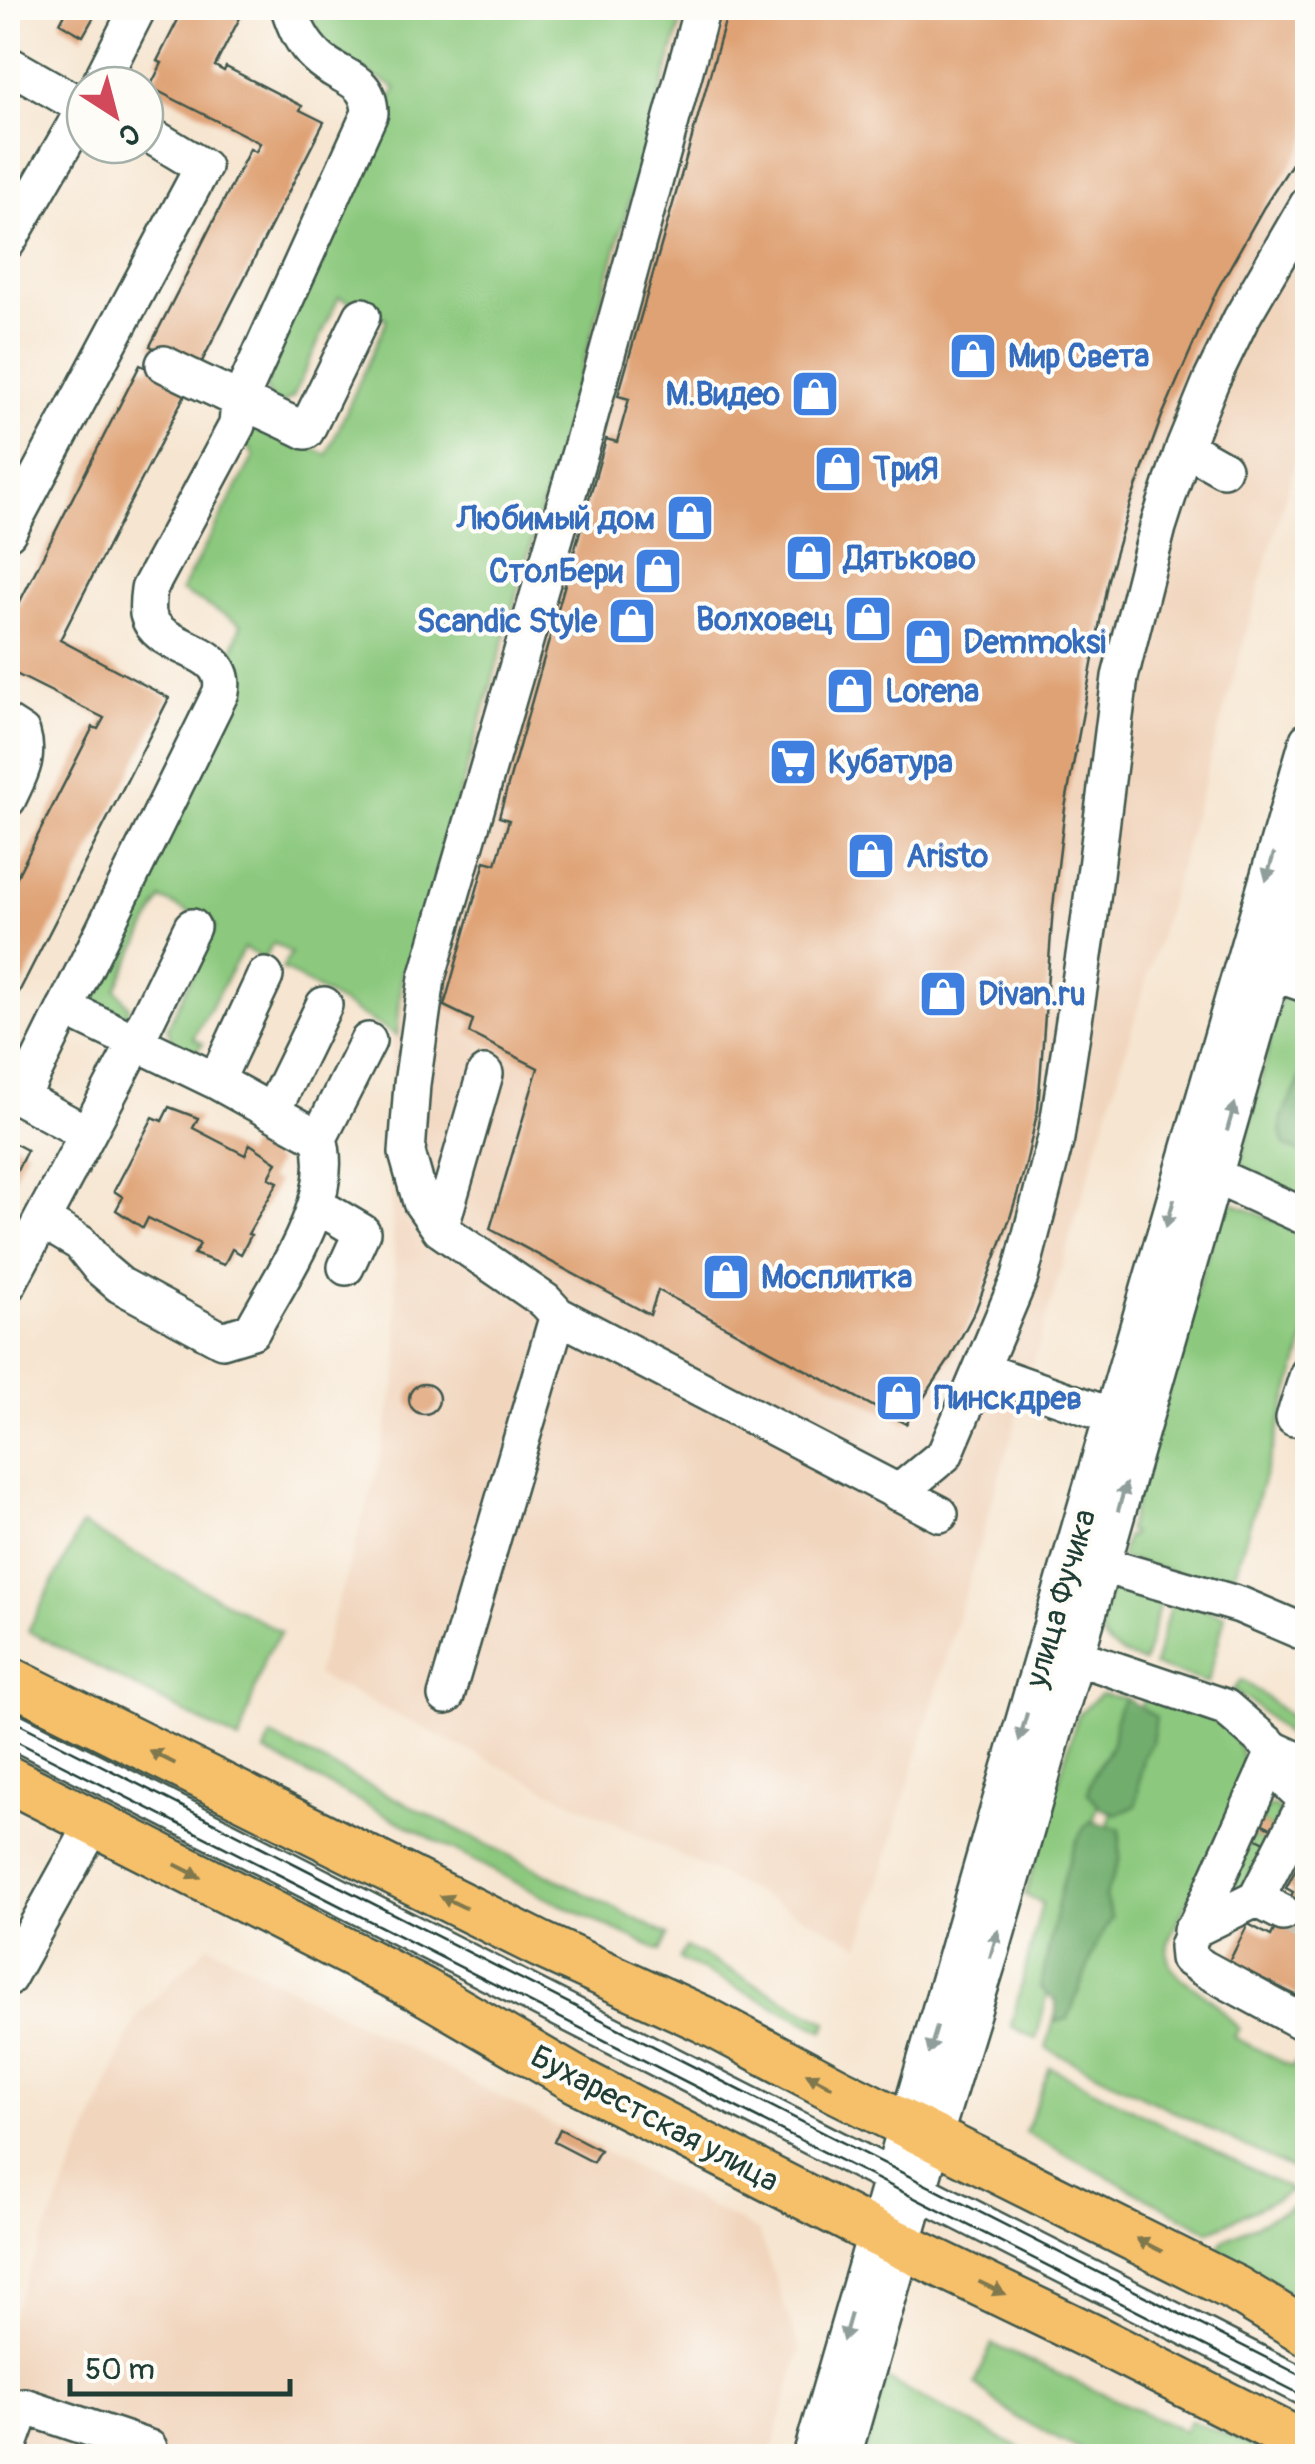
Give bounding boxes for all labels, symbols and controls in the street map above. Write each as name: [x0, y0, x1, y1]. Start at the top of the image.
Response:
north arrow: [65, 65, 165, 165]
text: С: [112, 115, 146, 153]
shop icon: Мир Света: [947, 330, 999, 382]
place label: Мир Света: [1008, 337, 1150, 377]
shop icon: М.Видео: [789, 368, 841, 420]
place label: М.Видео: [665, 375, 780, 415]
shop icon: ТриЯ: [812, 443, 864, 495]
place label: ТриЯ: [872, 450, 939, 490]
shop icon: Любимый дом: [664, 492, 716, 544]
place label: Любимый дом: [456, 499, 655, 539]
shop icon: Дятьково: [783, 532, 835, 584]
place label: Дятьково: [842, 539, 976, 579]
shop icon: СтолБери: [632, 545, 684, 597]
place label: СтолБери: [489, 552, 624, 592]
shop icon: Волховец: [842, 593, 894, 645]
shop icon: Scandic Style: [606, 595, 658, 647]
place label: Волховец: [696, 600, 833, 640]
place label: Scandic Style: [417, 602, 598, 642]
shop icon: Demmoksi: [902, 616, 954, 668]
place label: Demmoksi: [963, 623, 1106, 663]
shop icon: Lorena: [824, 665, 876, 717]
place label: Lorena: [885, 672, 979, 712]
supermarket icon: Кубатура: [767, 736, 819, 788]
place label: Кубатура: [828, 743, 953, 783]
shop icon: Aristo: [845, 830, 897, 882]
place label: Aristo: [906, 837, 988, 877]
one-way arrow: [1262, 853, 1277, 883]
shop icon: Divan.ru: [917, 968, 969, 1020]
place label: Divan.ru: [978, 975, 1086, 1015]
one-way arrow: [1224, 1101, 1240, 1132]
one-way arrow: [1162, 1198, 1177, 1229]
shop icon: Мосплитка: [700, 1251, 752, 1303]
place label: Мосплитка: [761, 1258, 912, 1298]
shop icon: Пинскдрев: [873, 1372, 925, 1424]
place label: Пинскдрев: [934, 1379, 1082, 1419]
one-way arrow: [1115, 1481, 1130, 1512]
street label: улица Фучика: [1016, 1505, 1105, 1693]
one-way arrow: [1015, 1713, 1030, 1743]
one-way arrow: [148, 1749, 177, 1766]
one-way arrow: [174, 1862, 203, 1879]
one-way arrow: [439, 1894, 468, 1911]
one-way arrow: [987, 1928, 1002, 1959]
one-way arrow: [925, 2025, 940, 2055]
street label: Бухарестская улица: [523, 2037, 786, 2201]
one-way arrow: [805, 2072, 834, 2089]
one-way arrow: [1134, 2237, 1163, 2254]
one-way arrow: [977, 2279, 1006, 2296]
one-way arrow: [839, 2312, 855, 2343]
scale bar: [70, 2334, 290, 2396]
text: 50 m: [85, 2351, 155, 2388]

